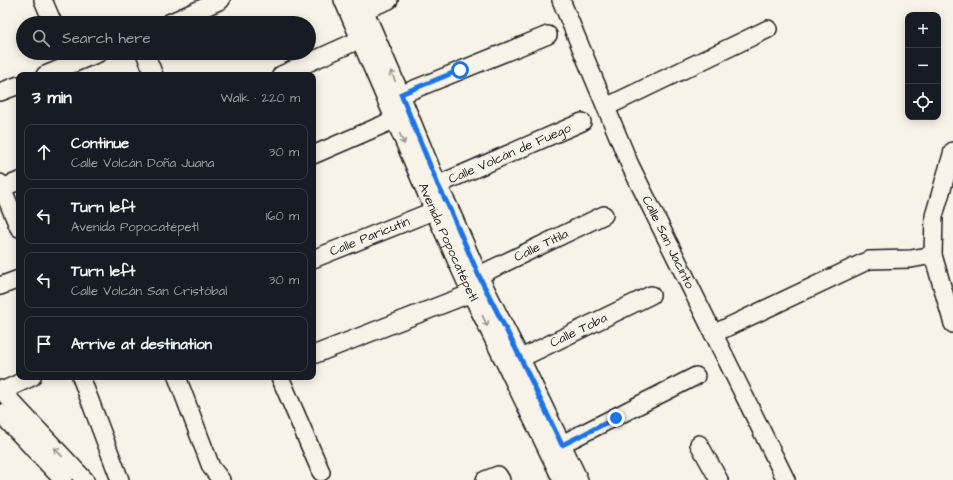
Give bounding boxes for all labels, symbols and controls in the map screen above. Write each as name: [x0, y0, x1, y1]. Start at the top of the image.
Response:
map controls: [905, 12, 941, 120]
button: +: [905, 12, 941, 48]
search box: [16, 16, 316, 60]
icon: search: [30, 27, 52, 49]
text: Search here: [62, 28, 151, 49]
button: −: [905, 48, 941, 84]
route start: [451, 61, 469, 79]
one-way arrow: [389, 71, 397, 83]
button: locate: [905, 84, 941, 120]
text: 3 min: [32, 86, 72, 110]
text: Walk · 220 m: [220, 89, 300, 107]
street label: Calle Volcán de Fuego: [446, 119, 574, 188]
text: Continue: [71, 133, 129, 154]
one-way arrow: [399, 133, 407, 145]
icon: ahead: [33, 141, 55, 163]
text: 30 m: [269, 143, 299, 161]
text: Calle Volcán Doña Juana: [71, 154, 214, 172]
street label: Avenida Popocatépetl: [414, 180, 483, 304]
street label: Calle San Jacinto: [638, 193, 699, 292]
text: Turn left: [71, 197, 135, 218]
icon: left: [33, 205, 55, 227]
text: 160 m: [266, 207, 299, 225]
street label: Calle Paricutín: [327, 212, 413, 260]
text: Avenida Popocatépetl: [71, 218, 199, 236]
street label: Calle Titila: [511, 224, 572, 266]
text: Turn left: [71, 261, 135, 282]
icon: left: [33, 269, 55, 291]
text: 30 m: [269, 271, 299, 289]
text: Calle Volcán San Cristóbal: [71, 282, 227, 300]
street label: Calle Toba: [547, 309, 610, 352]
one-way arrow: [482, 315, 489, 327]
icon: arrive: [33, 333, 55, 355]
text: Arrive at destination: [71, 334, 212, 355]
route end: [607, 409, 625, 427]
one-way arrow: [54, 446, 63, 457]

